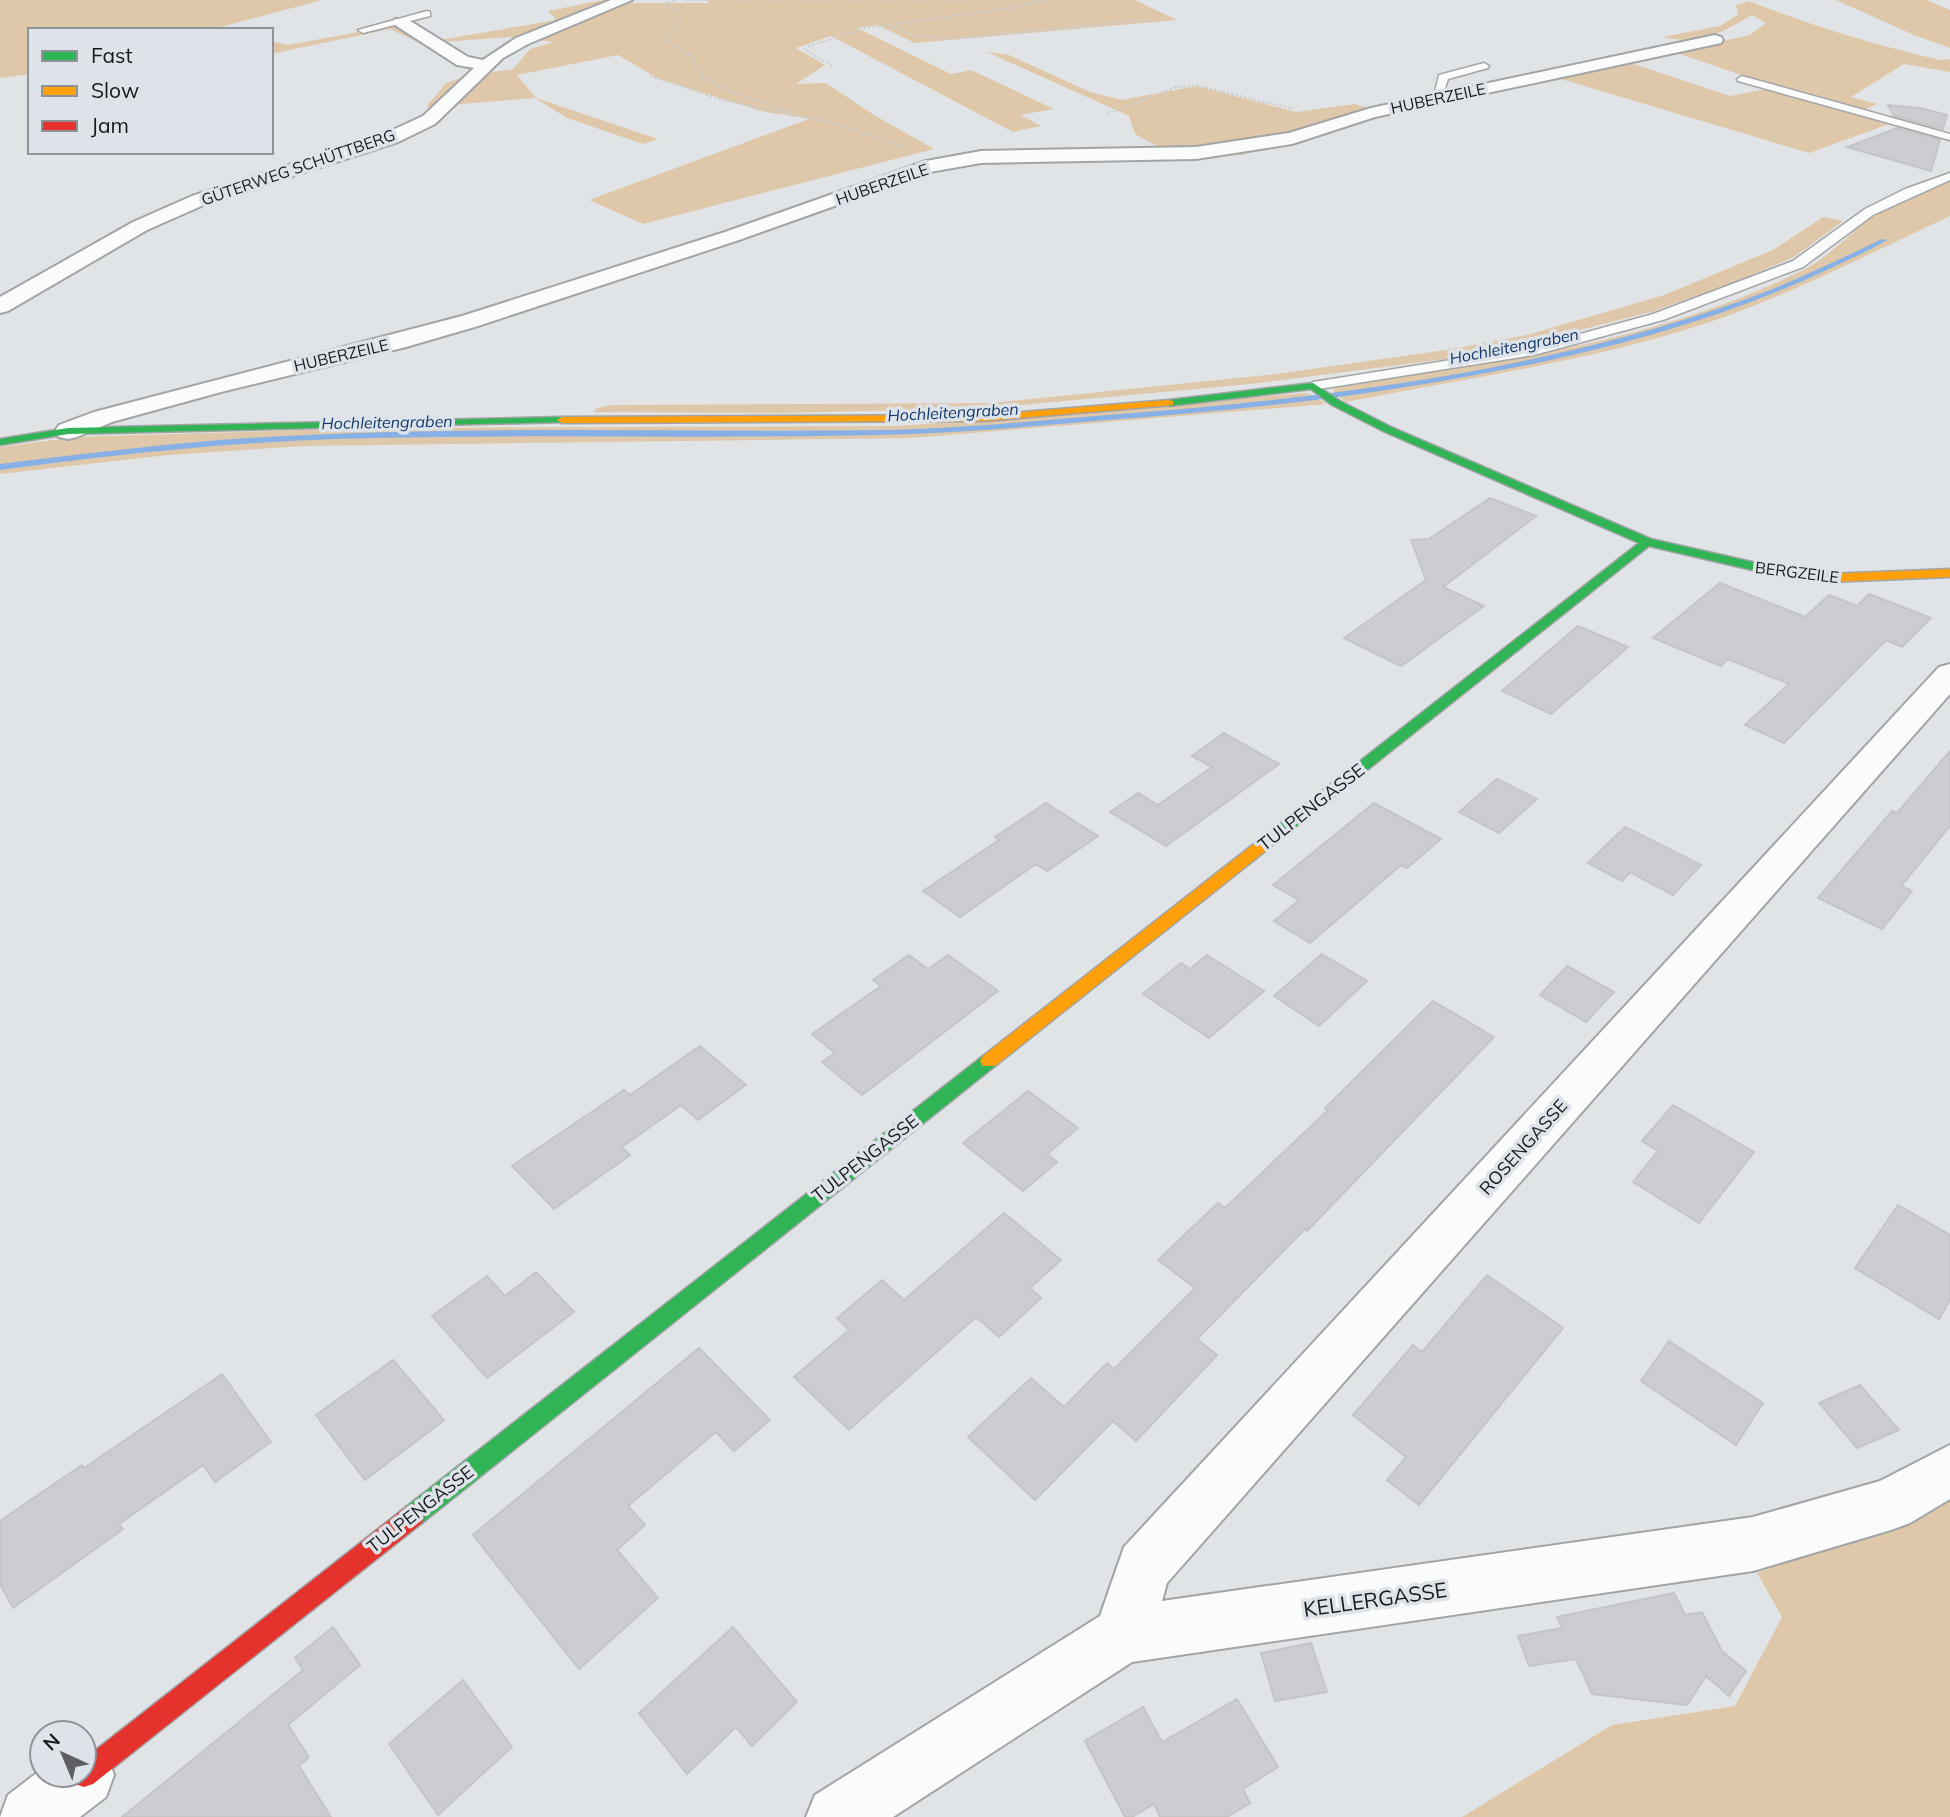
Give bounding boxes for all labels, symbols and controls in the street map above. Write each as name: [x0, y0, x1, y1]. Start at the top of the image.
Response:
legend: [28, 28, 273, 154]
text: Fast: [91, 42, 133, 68]
text: Slow: [91, 77, 139, 103]
street label: HUBERZEILE: [1389, 78, 1487, 118]
text: Jam: [91, 112, 129, 138]
street label: GÜTERWEG SCHÜTTBERG: [198, 124, 398, 210]
street label: HUBERZEILE: [833, 159, 931, 209]
water label: Hochleitengraben: [1448, 324, 1580, 368]
street label: HUBERZEILE: [292, 334, 390, 376]
water label: Hochleitengraben: [887, 399, 1019, 425]
water label: Hochleitengraben: [321, 411, 453, 433]
street label: BERGZEILE: [1754, 557, 1840, 587]
street label: TULPENGASSE: [1253, 758, 1369, 856]
street label: ROSENGASSE: [1474, 1094, 1572, 1200]
street label: TULPENGASSE: [807, 1109, 923, 1207]
street label: TULPENGASSE: [362, 1460, 478, 1558]
street label: KELLERGASSE: [1302, 1576, 1448, 1622]
north arrow: [28, 1719, 98, 1789]
text: N: [38, 1728, 65, 1755]

